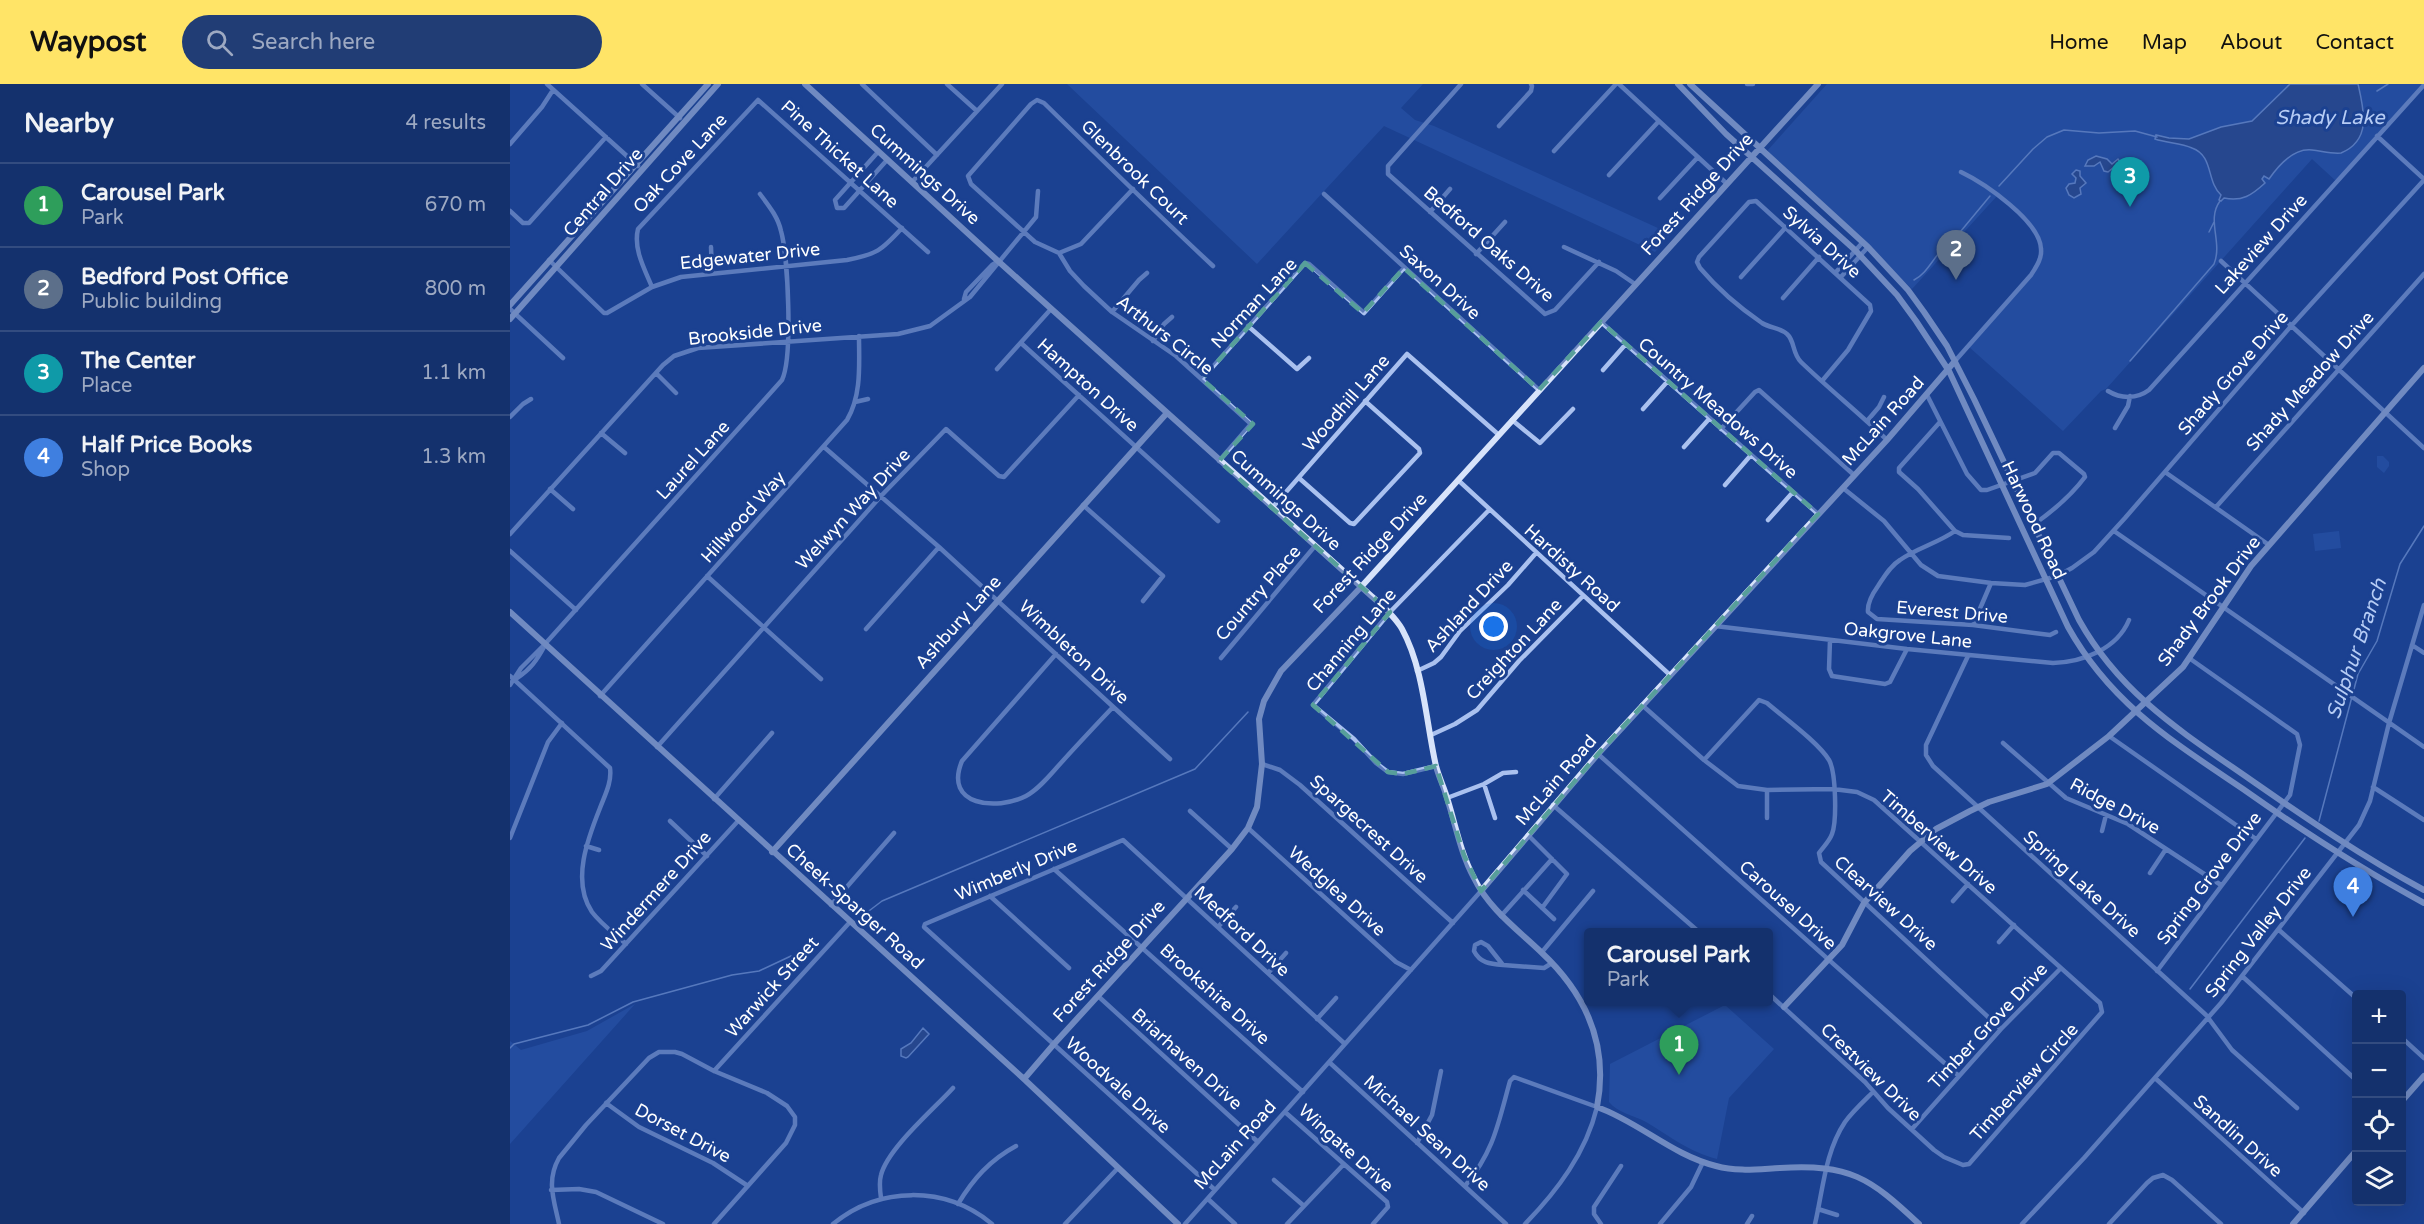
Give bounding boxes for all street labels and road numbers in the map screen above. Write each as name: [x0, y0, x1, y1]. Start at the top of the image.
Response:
street label: Pine Thicket Lane: [776, 95, 904, 213]
street label: Oak Cove Lane: [628, 109, 732, 217]
street label: Glenbrook Court: [1076, 115, 1194, 229]
street label: Cummings Drive: [865, 119, 985, 229]
street label: Forest Ridge Drive: [1636, 128, 1758, 260]
street label: Central Drive: [558, 143, 648, 241]
street label: Bedford Oaks Drive: [1419, 181, 1559, 307]
street label: Lakeview Drive: [2210, 189, 2312, 299]
street label: Sylvia Drive: [1778, 201, 1866, 283]
street label: Edgewater Drive: [679, 238, 821, 274]
street label: Saxon Drive: [1395, 240, 1485, 324]
street label: Norman Lane: [1206, 253, 1302, 353]
street label: Arthurs Circle: [1112, 290, 1218, 380]
street label: Shady Grove Drive: [2173, 306, 2293, 440]
street label: Shady Meadow Drive: [2241, 307, 2379, 455]
street label: Brookside Drive: [687, 314, 823, 350]
street label: Country Meadows Drive: [1634, 333, 1802, 483]
street label: Hampton Drive: [1033, 334, 1143, 436]
street label: Woodhill Lane: [1298, 350, 1394, 456]
street label: McLain Road: [1837, 372, 1929, 470]
street label: Laurel Lane: [652, 416, 734, 504]
street label: Welwyn Way Drive: [791, 444, 915, 574]
street label: Cummings Drive: [1226, 445, 1346, 555]
street label: Harwood Road: [1997, 457, 2071, 583]
street label: Hillwood Way: [696, 466, 790, 567]
street label: Forest Ridge Drive: [1308, 488, 1432, 618]
street label: Hardisty Road: [1520, 519, 1624, 617]
street label: Shady Brook Drive: [2153, 532, 2265, 670]
street label: Country Place: [1211, 541, 1305, 645]
street label: Ashland Drive: [1420, 555, 1518, 657]
street label: Ashbury Lane: [910, 571, 1006, 673]
street label: Channing Lane: [1301, 584, 1401, 696]
street label: Creighton Lane: [1461, 594, 1567, 704]
street label: Wimbleton Drive: [1014, 595, 1134, 709]
street label: Everest Drive: [1895, 596, 2009, 628]
street label: Oakgrove Lane: [1843, 617, 1973, 653]
street label: McLain Road: [1511, 730, 1601, 830]
street label: Spargecrest Drive: [1305, 770, 1433, 888]
street label: Ridge Drive: [2066, 773, 2164, 839]
street label: Timberview Drive: [1876, 785, 2002, 899]
street label: Spring Grove Drive: [2152, 807, 2266, 949]
street label: Windermere Drive: [596, 826, 716, 956]
street label: Spring Lake Drive: [2019, 826, 2145, 942]
street label: Wimberly Drive: [952, 834, 1080, 906]
street label: Cheek-Sparger Road: [781, 838, 929, 974]
street label: Wedglea Drive: [1284, 841, 1390, 941]
street label: Clearview Drive: [1830, 851, 1942, 955]
street label: Carousel Drive: [1735, 856, 1841, 954]
street label: Spring Valley Drive: [2200, 862, 2316, 1002]
street label: Medford Drive: [1190, 881, 1294, 981]
street label: Forest Ridge Drive: [1048, 895, 1170, 1027]
street label: Warwick Street: [721, 932, 823, 1042]
street label: Brookshire Drive: [1155, 939, 1275, 1049]
street label: Timber Grove Drive: [1924, 958, 2052, 1094]
street label: Briarhaven Drive: [1127, 1004, 1247, 1114]
street label: Crestview Drive: [1816, 1018, 1926, 1126]
street label: Timberview Circle: [1965, 1018, 2083, 1146]
street label: Woodvale Drive: [1061, 1032, 1175, 1138]
street label: Michael Sean Drive: [1359, 1070, 1495, 1196]
street label: Sandlin Drive: [2189, 1090, 2287, 1182]
street label: McLain Road: [1189, 1096, 1281, 1194]
street label: Dorset Drive: [631, 1098, 735, 1168]
street label: Wingate Drive: [1294, 1099, 1398, 1197]

